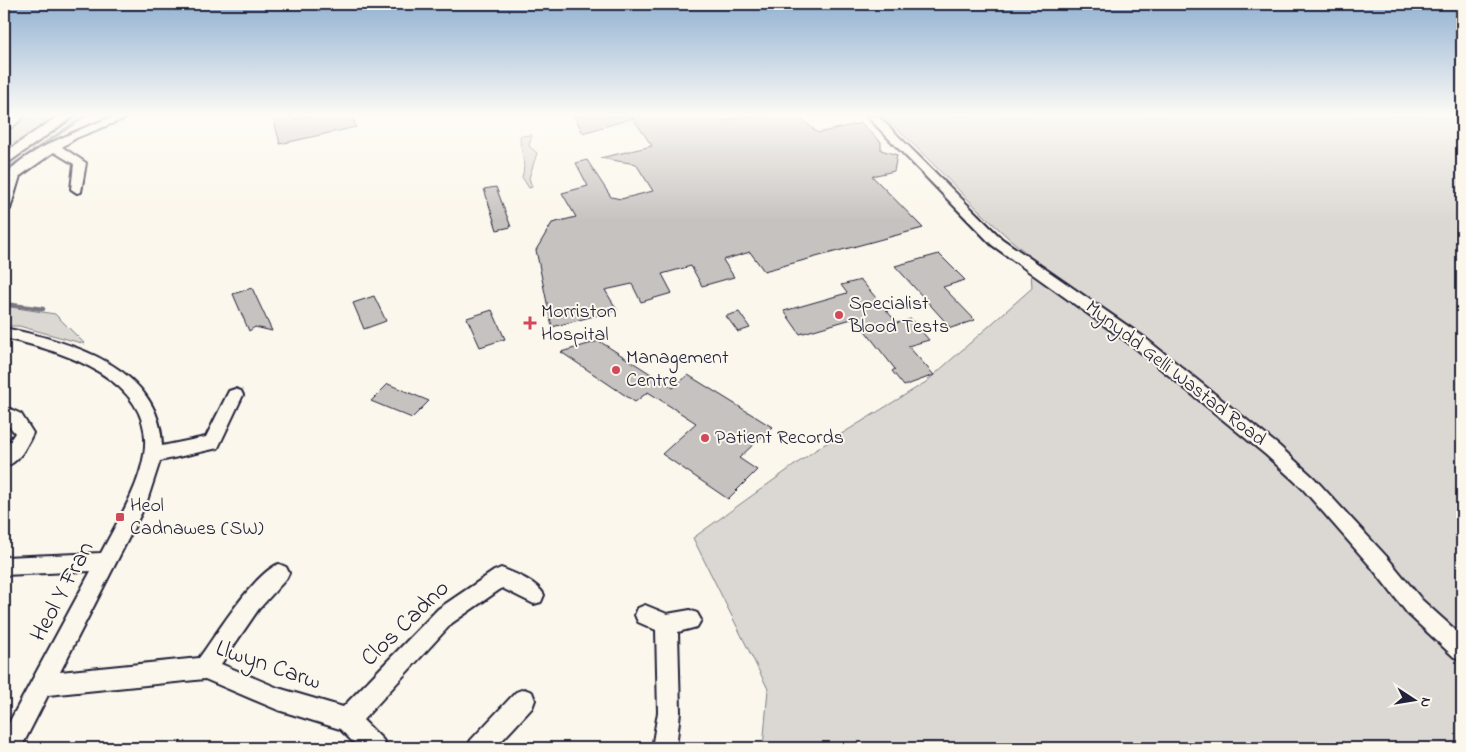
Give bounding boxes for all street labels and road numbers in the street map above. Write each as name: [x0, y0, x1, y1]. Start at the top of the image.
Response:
street label: Mynydd Gelli Wastad Road: [1078, 294, 1272, 454]
street label: Heol Y Fran: [22, 535, 104, 649]
street label: Clos Cadno: [354, 573, 458, 675]
street label: Llwyn Carw: [210, 632, 325, 701]

